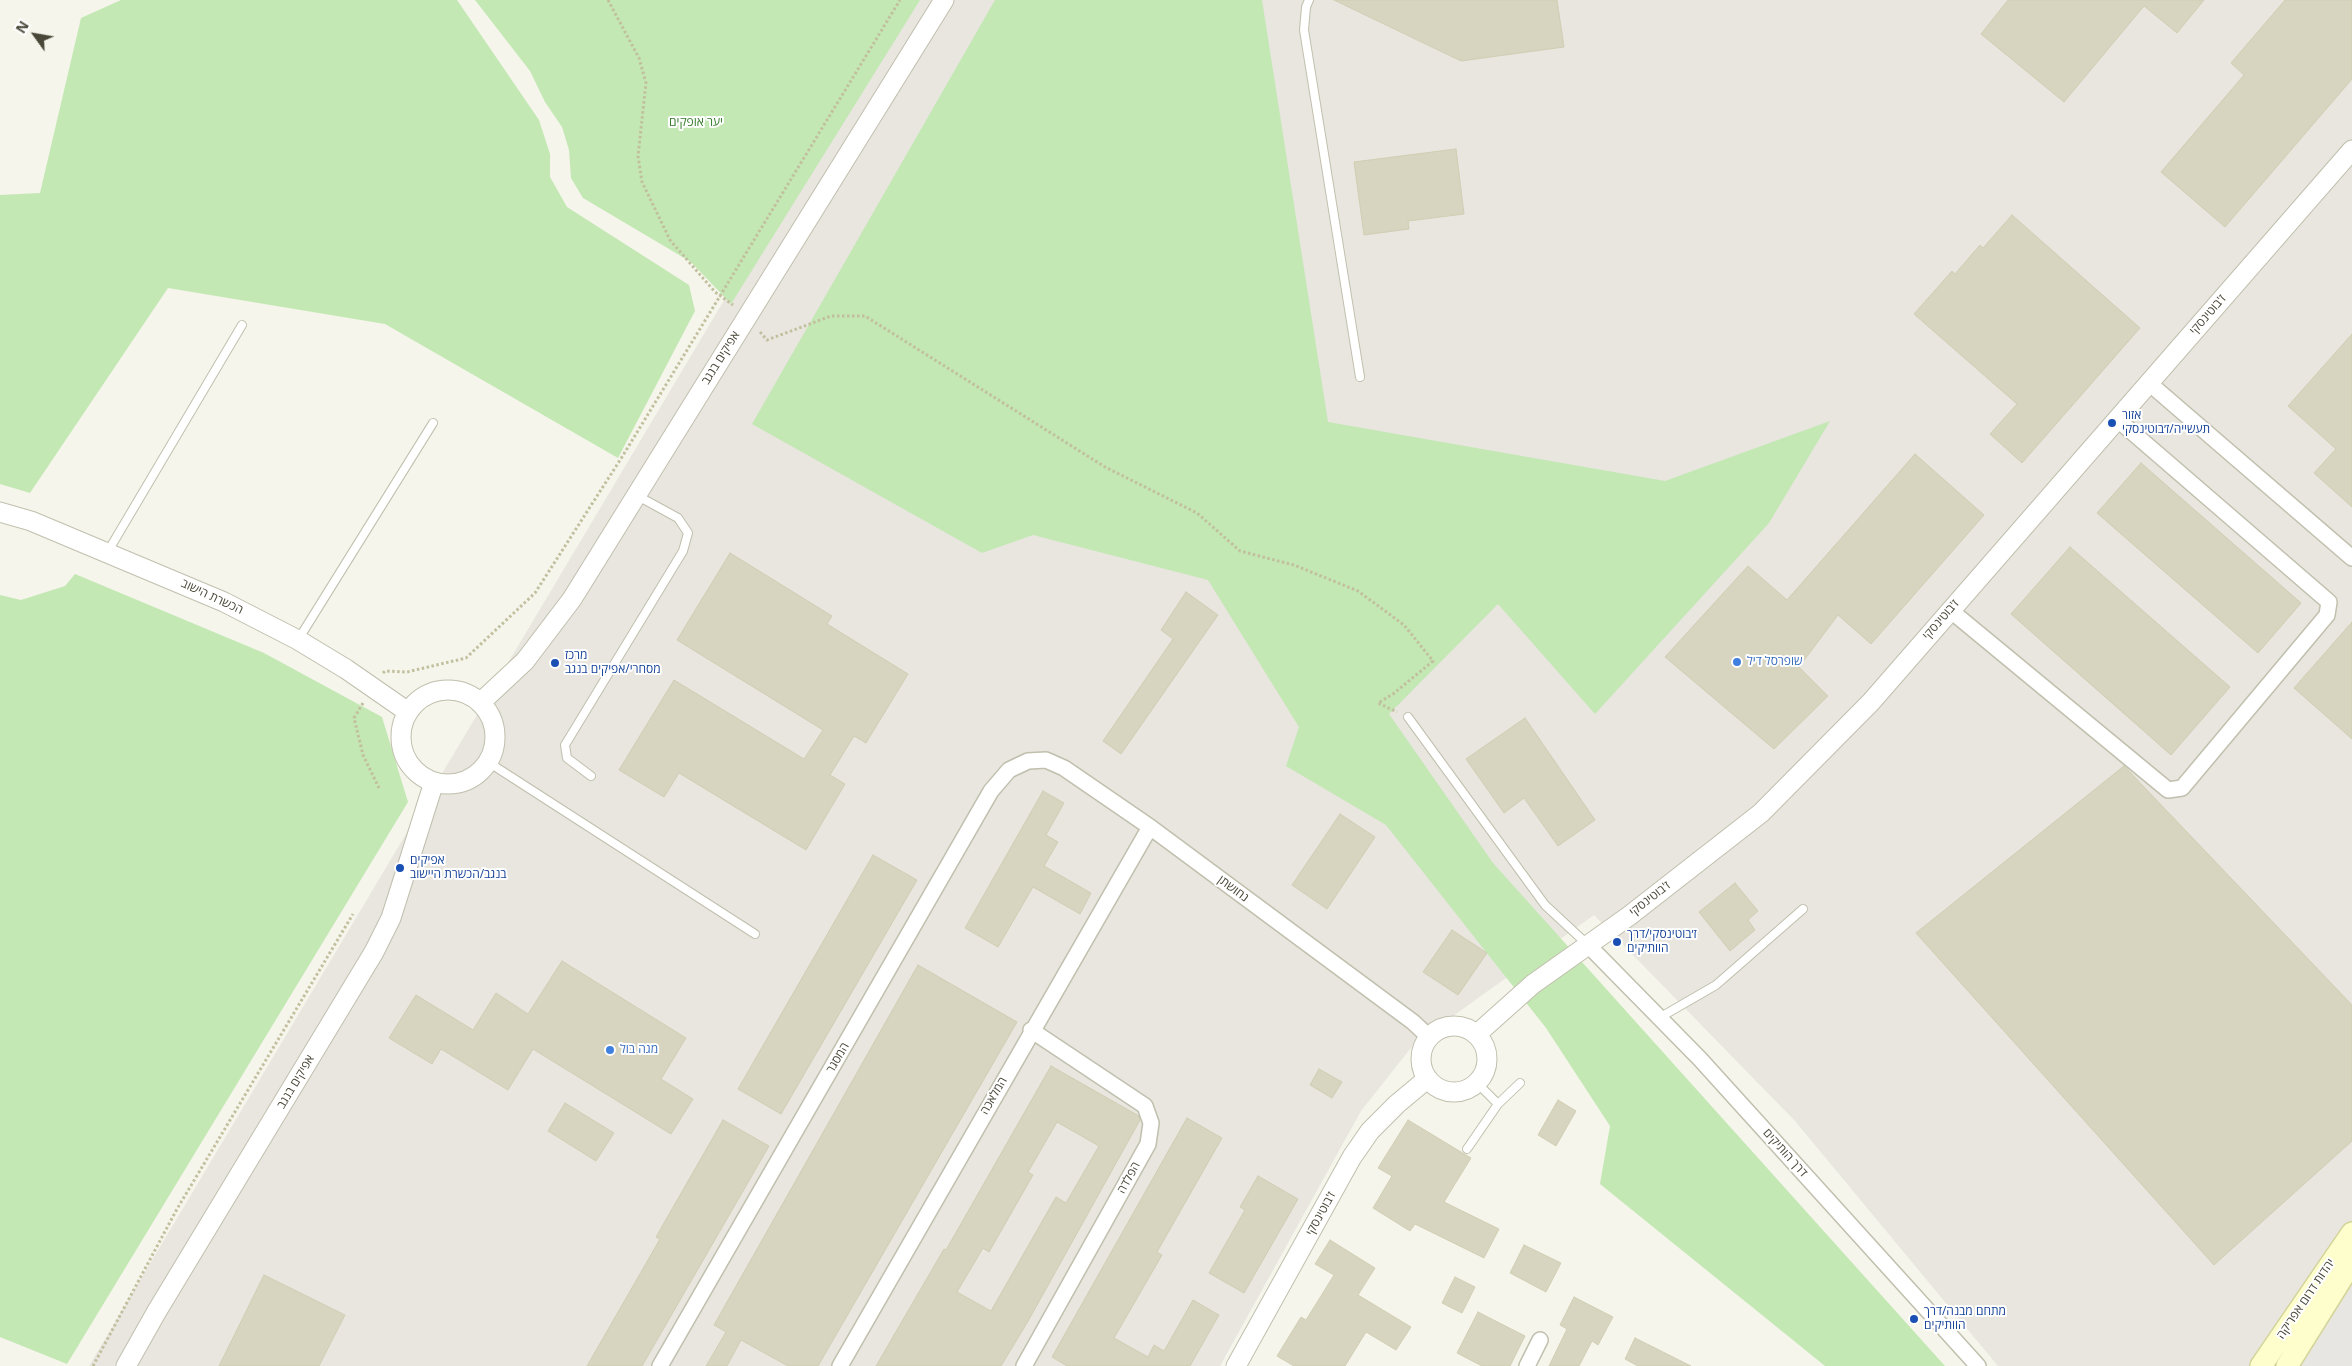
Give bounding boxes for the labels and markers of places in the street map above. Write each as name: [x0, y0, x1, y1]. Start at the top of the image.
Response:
place label: אזור תעשייה/ז׳בוטינסקי: [2122, 409, 2210, 437]
marker: אזור תעשייה/ז׳בוטינסקי: [2106, 417, 2118, 429]
place label: מרכז מסחרי/אפיקים בנגב: [565, 649, 661, 677]
place label: שופרסל דיל: [1747, 655, 1803, 669]
marker: שופרסל דיל: [1731, 656, 1743, 668]
marker: מרכז מסחרי/אפיקים בנגב: [549, 657, 561, 669]
place label: אפיקים בנגב/הכשרת היישוב: [410, 854, 507, 882]
marker: אפיקים בנגב/הכשרת היישוב: [394, 862, 406, 874]
place label: ז׳בוטינסקי/דרך הוותיקים: [1627, 928, 1697, 956]
marker: ז׳בוטינסקי/דרך הוותיקים: [1611, 936, 1623, 948]
place label: מגה בול: [620, 1043, 658, 1057]
marker: מגה בול: [604, 1044, 616, 1056]
place label: מתחם מבנה/דרך הוותיקים: [1924, 1305, 2006, 1333]
marker: מתחם מבנה/דרך הוותיקים: [1908, 1313, 1920, 1325]

